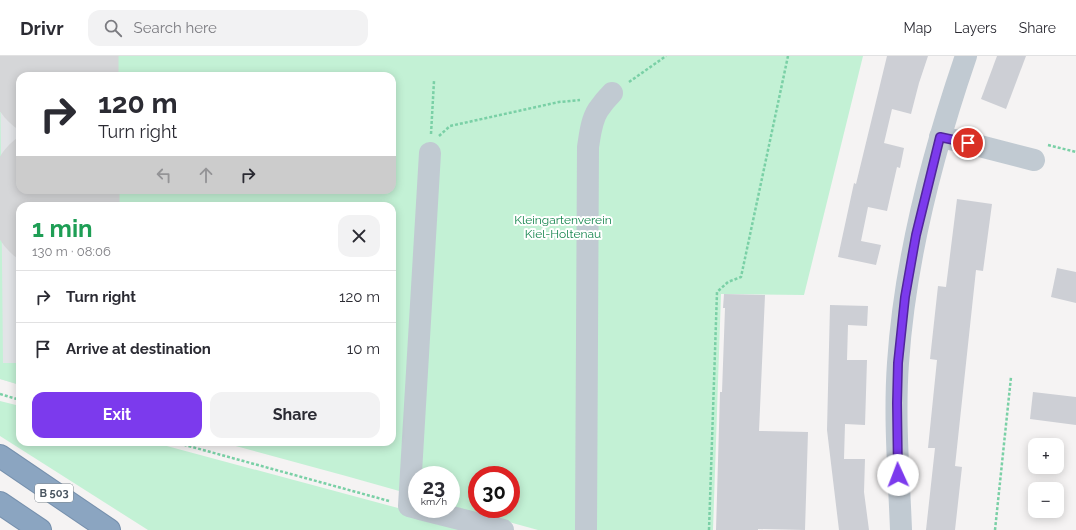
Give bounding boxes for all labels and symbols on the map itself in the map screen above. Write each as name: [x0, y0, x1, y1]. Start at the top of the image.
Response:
pin: [951, 126, 985, 160]
park label: Kleingartenverein Kiel-Holtenau: [514, 213, 612, 241]
position arrow: [877, 454, 919, 496]
speed limit sign: 30: [468, 466, 520, 518]
road number: B 503: [35, 484, 73, 502]

